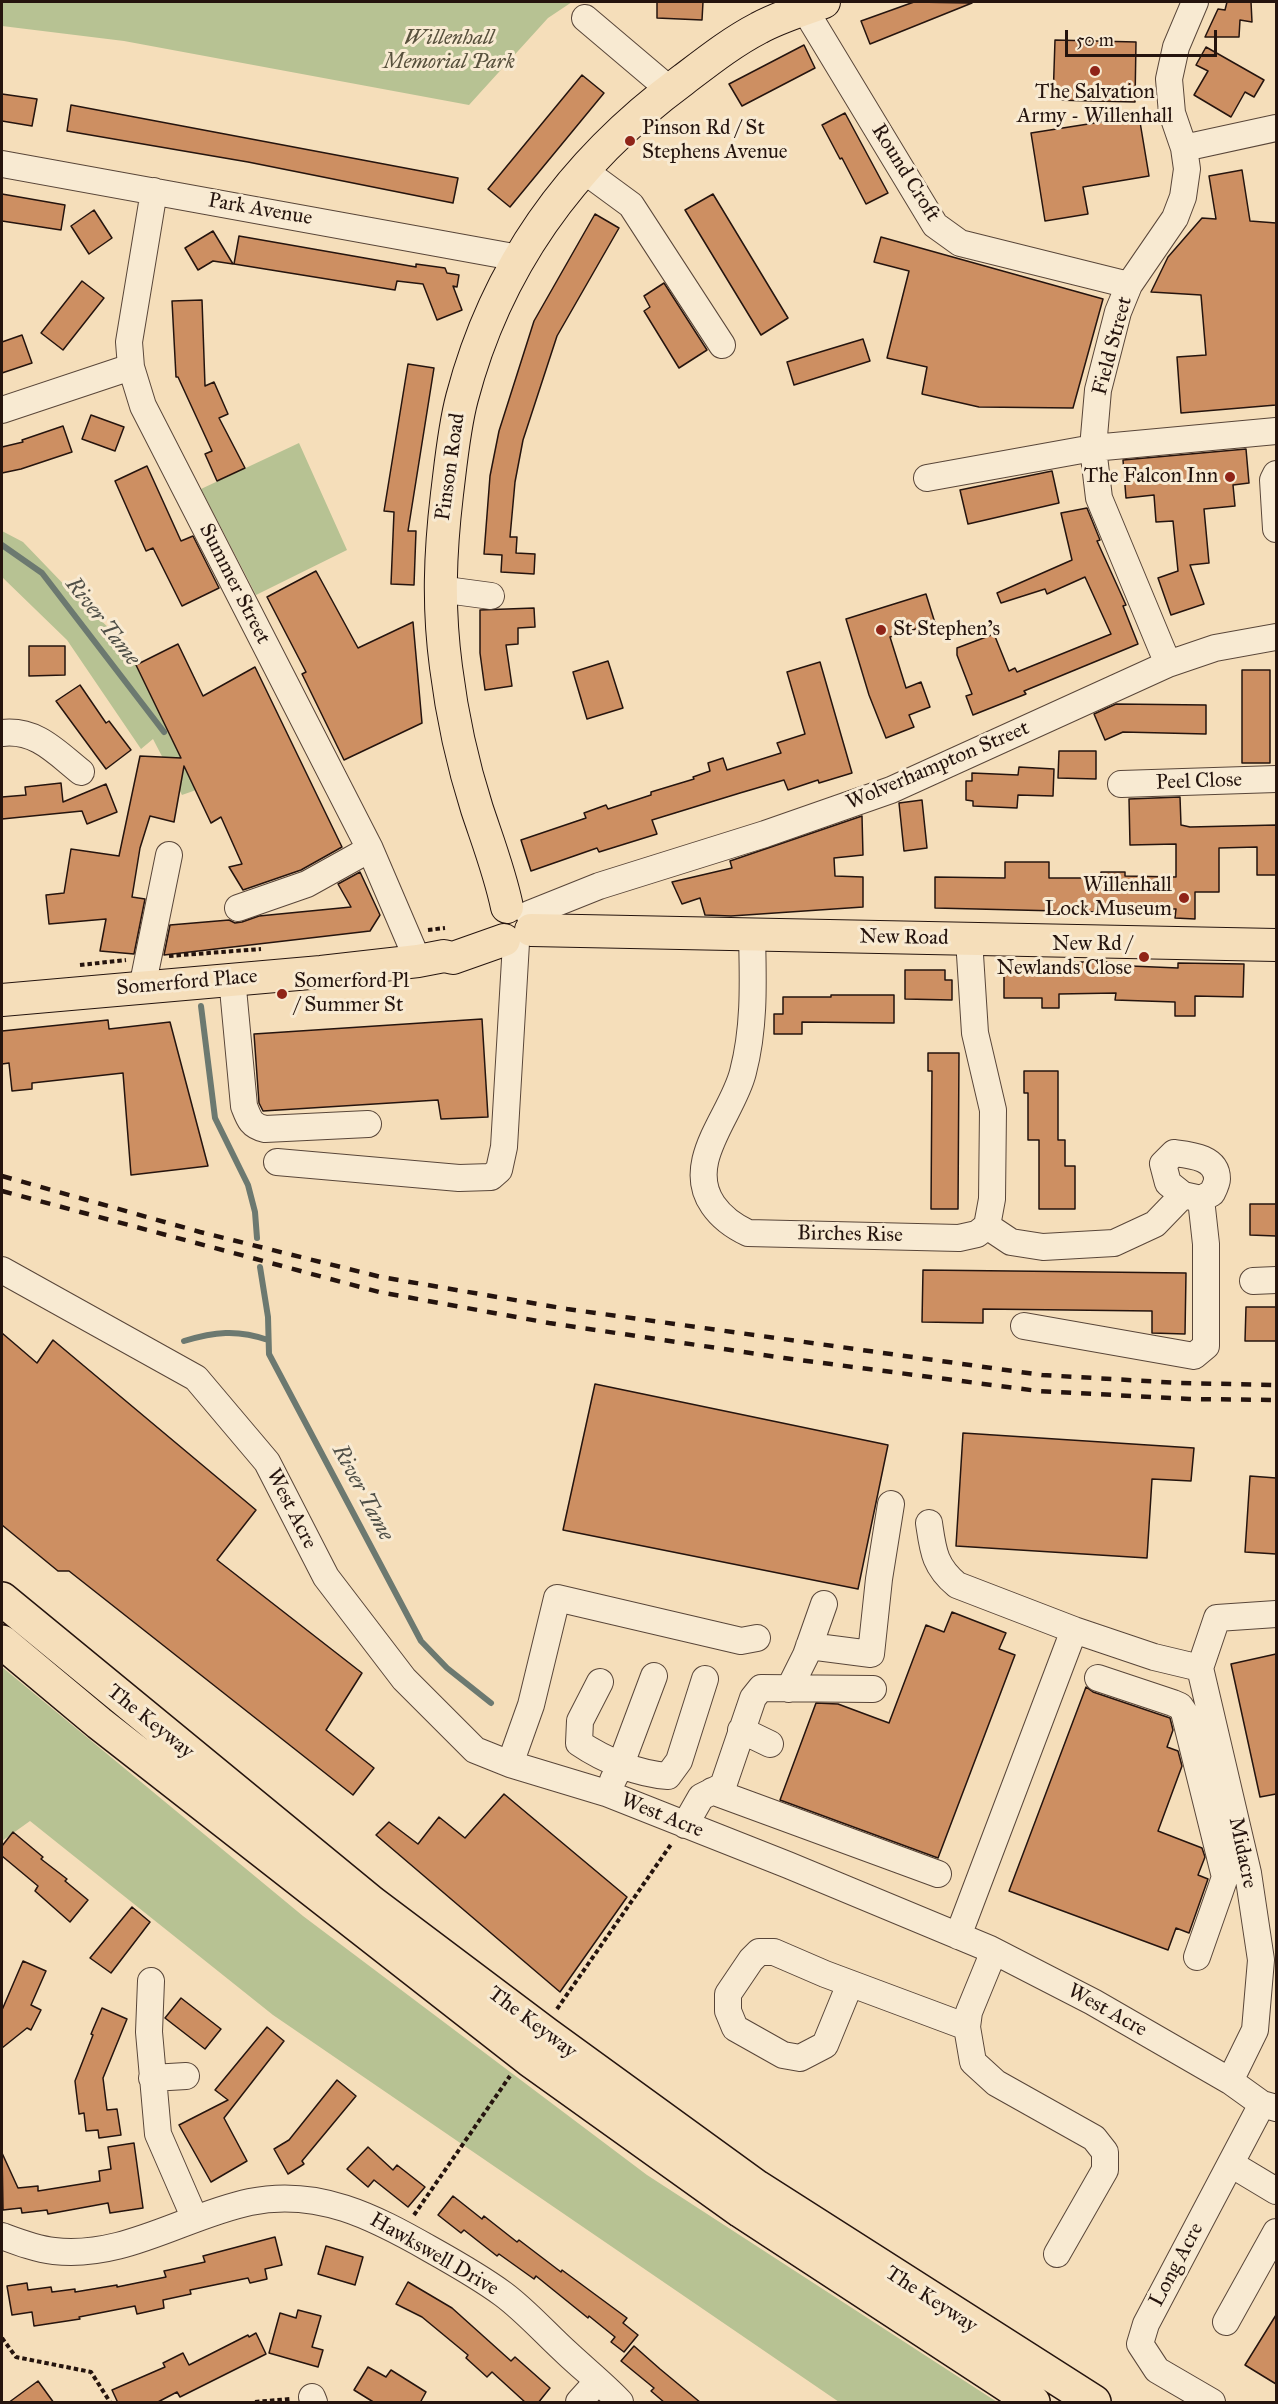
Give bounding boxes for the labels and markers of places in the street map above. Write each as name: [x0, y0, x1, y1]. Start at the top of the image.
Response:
marker: The Salvation Army - Willenhall: [1088, 64, 1102, 78]
place label: The Salvation Army - Willenhall: [1017, 80, 1173, 130]
place label: Pinson Rd / St Stephens Avenue: [642, 116, 788, 166]
marker: Pinson Rd / St Stephens Avenue: [623, 134, 637, 148]
place label: The Falcon Inn: [1084, 464, 1218, 490]
marker: The Falcon Inn: [1223, 470, 1237, 484]
place label: St Stephen's: [893, 617, 1000, 643]
marker: St Stephen's: [874, 623, 888, 637]
place label: Willenhall Lock Museum: [1045, 873, 1172, 923]
marker: Willenhall Lock Museum: [1177, 891, 1191, 905]
place label: New Rd / Newlands Close: [996, 932, 1132, 982]
marker: New Rd / Newlands Close: [1137, 950, 1151, 964]
place label: Somerford Pl / Summer St: [294, 969, 409, 1019]
marker: Somerford Pl / Summer St: [275, 987, 289, 1001]

